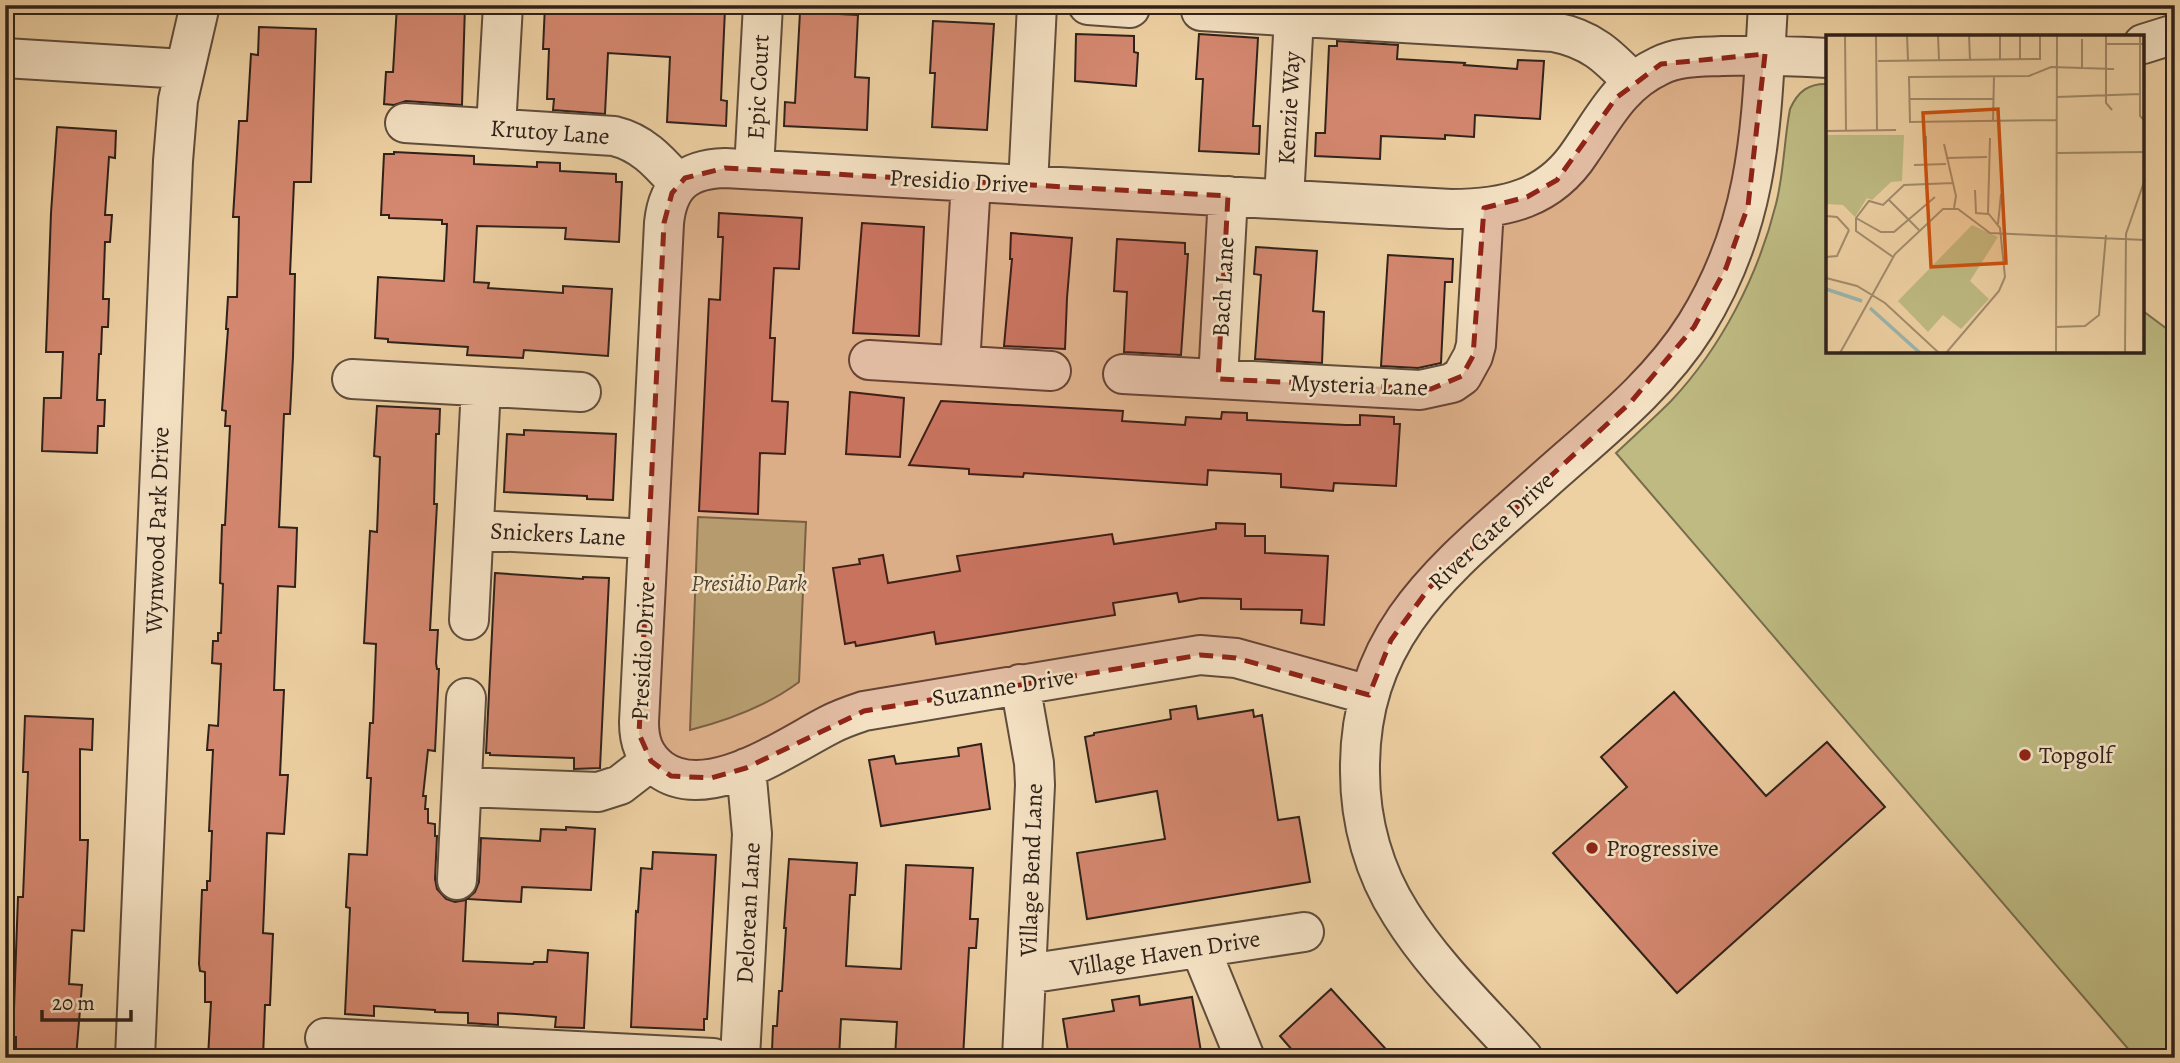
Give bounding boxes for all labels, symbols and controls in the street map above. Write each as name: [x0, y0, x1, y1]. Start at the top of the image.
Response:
street label: Epic Court: [739, 34, 777, 140]
inset map: [1826, 35, 2145, 354]
street label: Kenzie Way: [1270, 50, 1308, 165]
street label: Krutoy Lane: [489, 112, 611, 152]
street label: Presidio Drive: [889, 161, 1029, 201]
street label: Bach Lane: [1204, 236, 1242, 338]
street label: Mysteria Lane: [1289, 367, 1429, 403]
street label: Wynwood Park Drive: [137, 426, 177, 635]
street label: River Gate Drive: [1421, 465, 1561, 597]
street label: Snickers Lane: [489, 514, 627, 554]
park label: Presidio Park: [691, 567, 808, 599]
street label: Presidio Drive: [623, 581, 663, 721]
street label: Suzanne Drive: [930, 660, 1076, 714]
place label: Topgolf: [2039, 739, 2116, 771]
marker: Topgolf: [2017, 747, 2033, 763]
street label: Village Bend Lane: [1012, 783, 1050, 958]
place label: Progressive: [1606, 832, 1719, 864]
marker: Progressive: [1584, 840, 1600, 856]
street label: Delorean Lane: [728, 842, 768, 984]
street label: Village Haven Drive: [1067, 922, 1262, 984]
scale bar: [42, 979, 131, 1023]
text: 20 m: [52, 989, 95, 1017]

